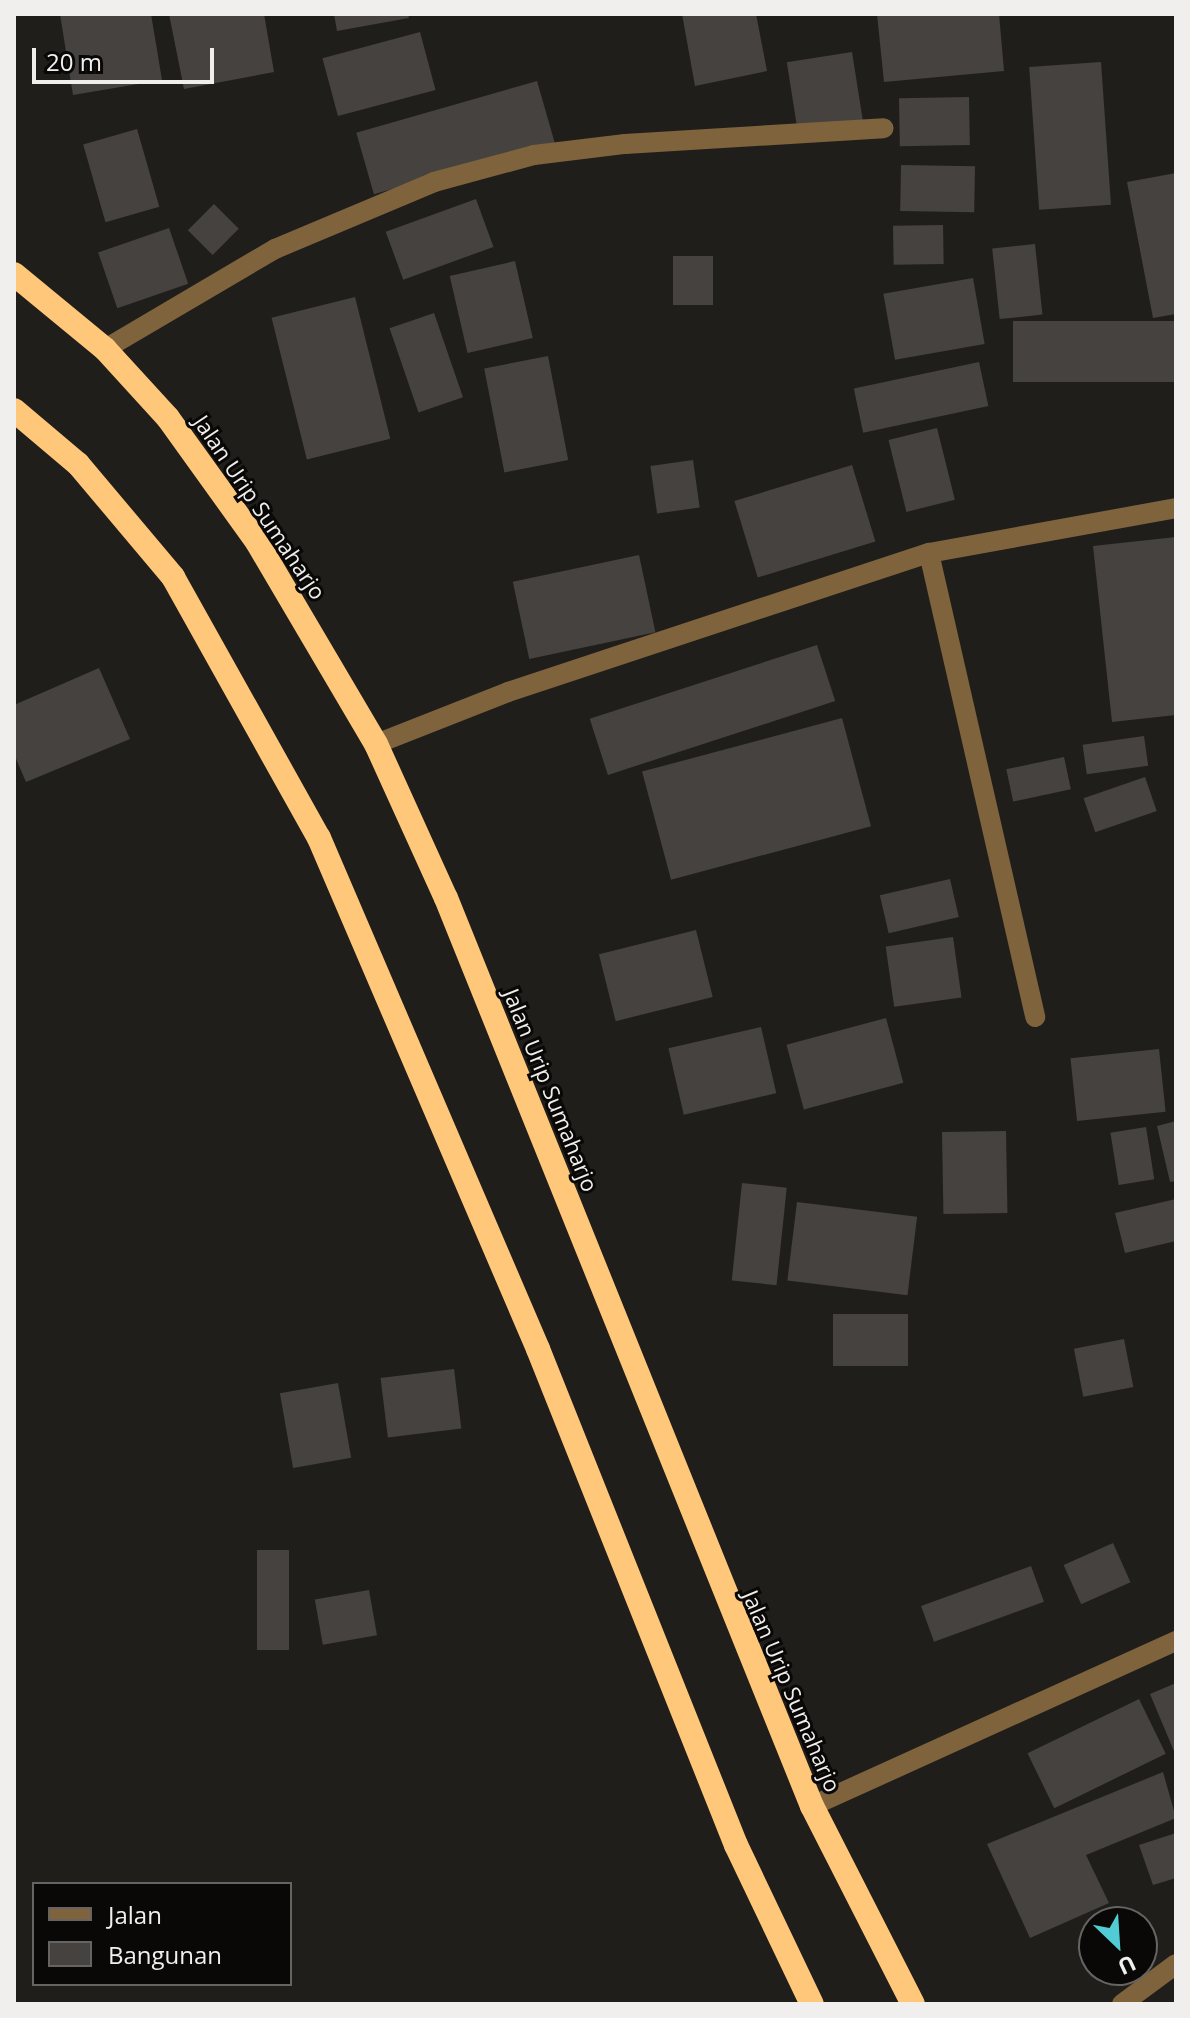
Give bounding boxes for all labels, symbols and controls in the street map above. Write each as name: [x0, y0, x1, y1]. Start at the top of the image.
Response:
scale bar: [36, 32, 218, 82]
text: 20 m: [46, 45, 102, 78]
street label: Jalan Urip Sumaharjo: [189, 410, 331, 604]
street label: Jalan Urip Sumaharjo: [498, 985, 604, 1195]
street label: Jalan Urip Sumaharjo: [738, 1586, 846, 1796]
legend: [32, 1882, 292, 1986]
text: Jalan: [108, 1898, 162, 1931]
north arrow: [1078, 1906, 1158, 1986]
text: Bangunan: [108, 1938, 222, 1971]
text: U: [1113, 1949, 1141, 1983]

